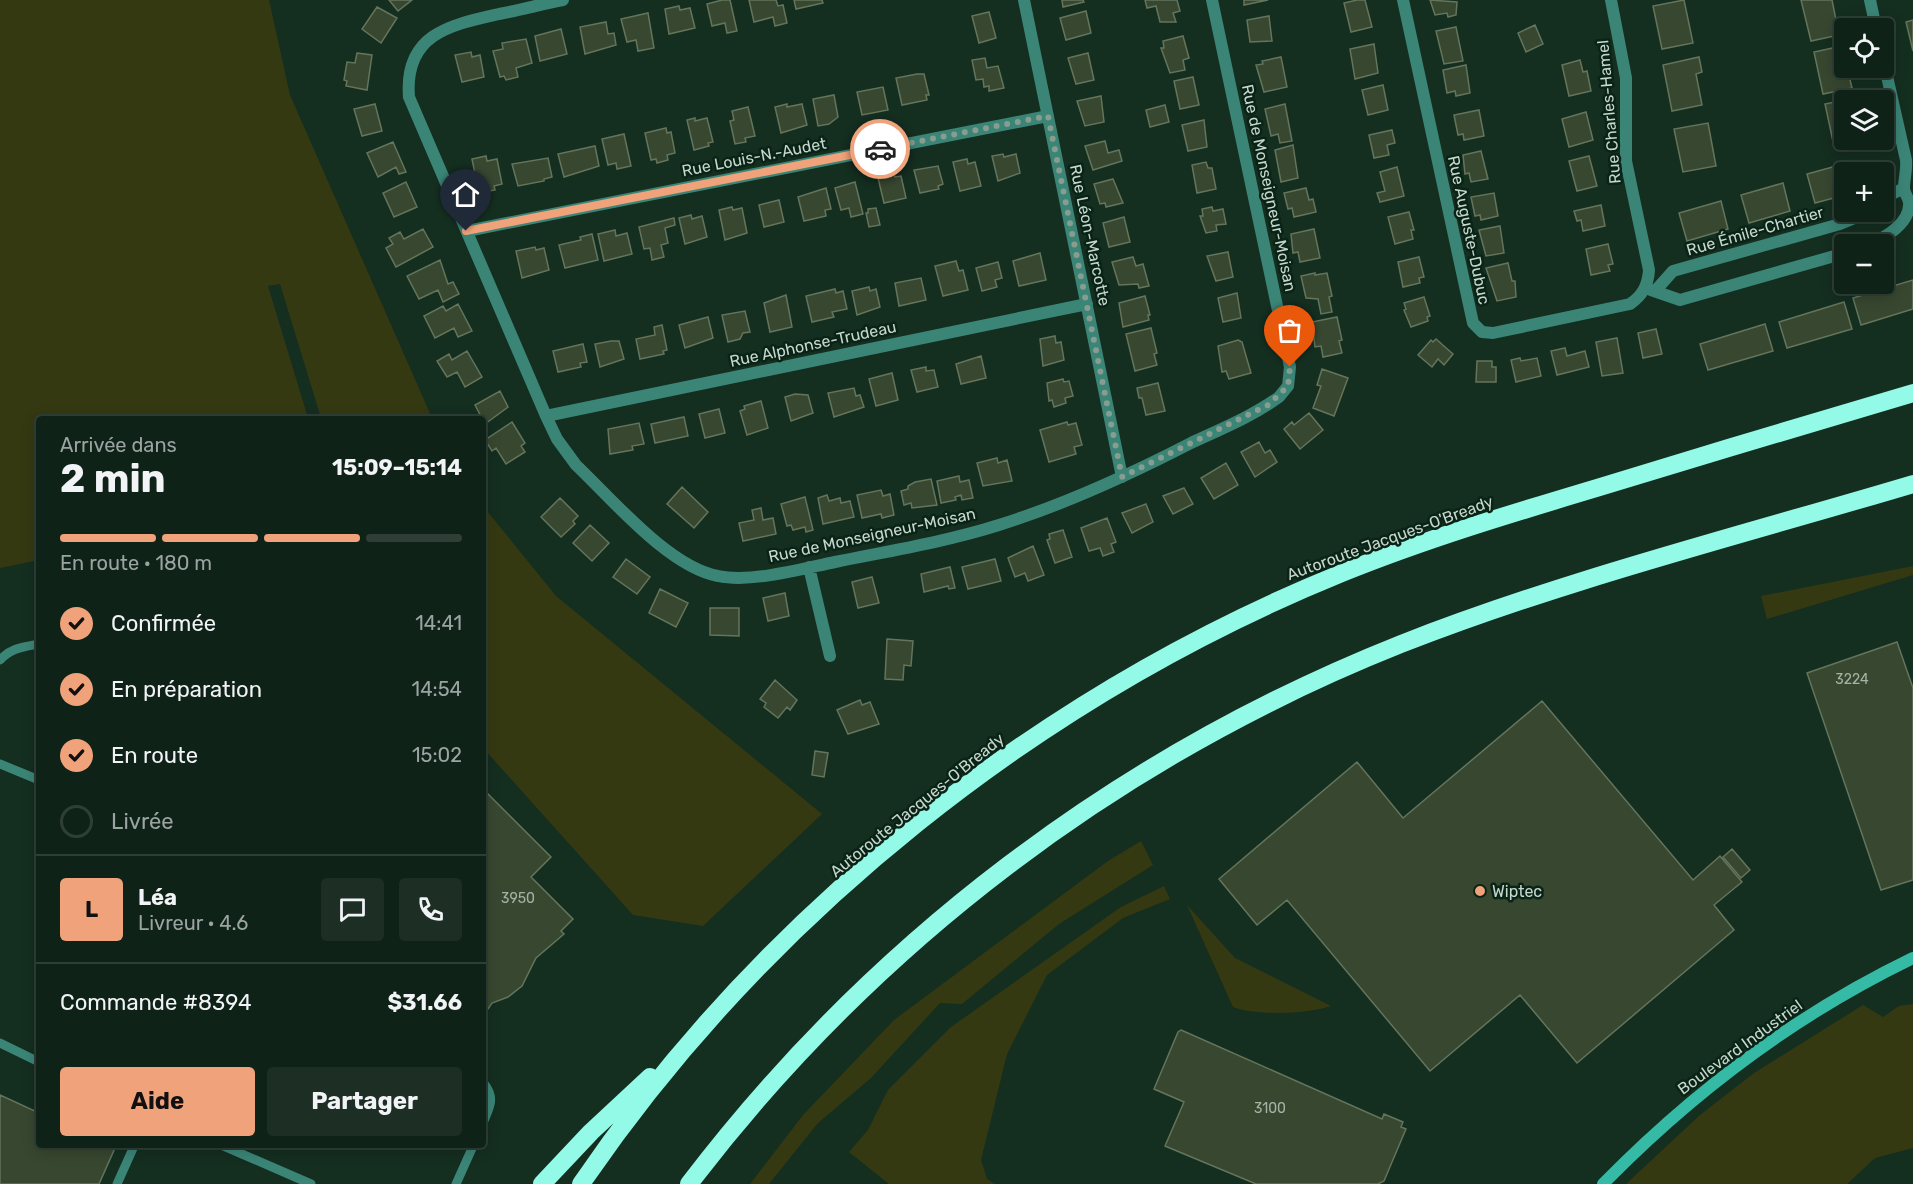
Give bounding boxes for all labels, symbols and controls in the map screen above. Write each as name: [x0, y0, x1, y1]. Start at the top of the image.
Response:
map controls: [1834, 18, 1894, 294]
button: locate: [1834, 18, 1894, 78]
street label: Rue Charles-Hamel: [1593, 39, 1625, 185]
street label: Rue de Monseigneur-Moisan: [1238, 83, 1300, 293]
button: layers: [1834, 90, 1894, 150]
courier: [850, 119, 910, 179]
icon: car: [864, 133, 897, 166]
street label: Rue Louis-N.-Audet: [680, 134, 828, 180]
street label: Rue Auguste-Dubuc: [1444, 154, 1494, 306]
button: +: [1834, 162, 1894, 222]
street label: Rue Léon-Marcotte: [1066, 163, 1114, 308]
pin: [440, 169, 491, 231]
icon: home: [449, 178, 482, 211]
street label: Rue Émile-Chartier: [1684, 202, 1826, 260]
button: −: [1834, 234, 1894, 294]
pin: [1264, 305, 1315, 367]
icon: bag: [1273, 314, 1306, 347]
street label: Rue Alphonse-Trudeau: [728, 317, 898, 371]
text: Arrivée dans: [60, 433, 177, 457]
text: 15:09–15:14: [332, 454, 462, 481]
text: 2 min: [60, 456, 166, 502]
street label: Autoroute Jacques-O'Bready: [1284, 492, 1496, 584]
street label: Rue de Monseigneur-Moisan: [767, 504, 977, 566]
text: En route · 180 m: [60, 551, 212, 575]
icon: check: [60, 607, 93, 640]
text: Confirmée: [111, 610, 216, 637]
text: 14:41: [415, 611, 462, 635]
house number: 3224: [1835, 671, 1869, 688]
icon: check: [60, 673, 93, 706]
text: En préparation: [111, 676, 262, 703]
text: 14:54: [412, 677, 462, 701]
street label: Autoroute Jacques-O'Bready: [826, 729, 1008, 881]
icon: check: [60, 739, 93, 772]
text: En route: [111, 742, 198, 769]
text: 15:02: [412, 743, 462, 767]
text: Livrée: [111, 808, 174, 835]
button: chat: [321, 878, 384, 941]
button: phone: [399, 878, 462, 941]
place label: Wiptec: [1492, 882, 1542, 901]
text: Léa: [138, 884, 177, 911]
marker: Wiptec: [1473, 884, 1487, 898]
house number: 3950: [501, 890, 535, 907]
text: L: [85, 896, 98, 923]
text: Livreur · 4.6: [138, 911, 248, 935]
text: Commande #8394: [60, 989, 252, 1016]
text: $31.66: [387, 989, 462, 1016]
street label: Boulevard Industriel: [1674, 995, 1806, 1099]
button: Aide: [60, 1067, 255, 1136]
button: Partager: [267, 1067, 462, 1136]
house number: 3100: [1254, 1100, 1286, 1117]

